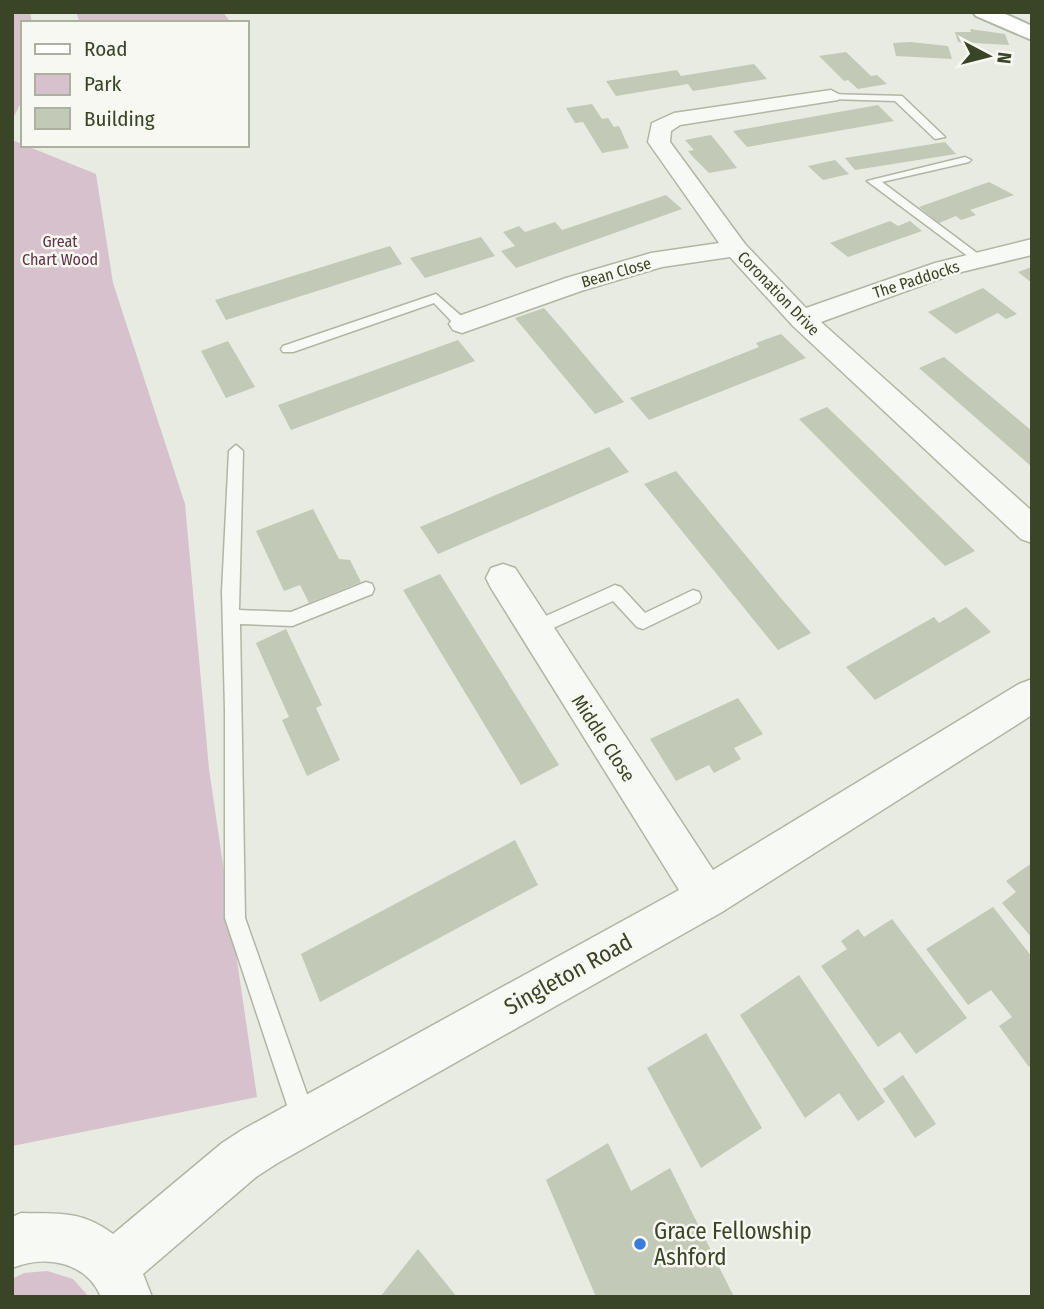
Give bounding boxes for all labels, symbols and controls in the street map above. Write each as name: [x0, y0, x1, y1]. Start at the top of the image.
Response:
legend: [21, 21, 248, 147]
north arrow: [953, 21, 1023, 91]
text: Road: [84, 36, 128, 62]
text: N: [992, 51, 1016, 65]
text: Park: [84, 71, 122, 97]
text: Building: [84, 106, 155, 132]
park label: Great Chart Wood: [22, 232, 98, 269]
street label: Coronation Drive: [734, 247, 824, 340]
street label: Bean Close: [579, 253, 653, 292]
street label: The Paddocks: [871, 257, 962, 302]
street label: Middle Close: [567, 690, 640, 786]
street label: Singleton Road: [499, 927, 637, 1021]
place label: Grace Fellowship Ashford: [654, 1217, 812, 1271]
marker: Grace Fellowship Ashford: [632, 1236, 648, 1252]

